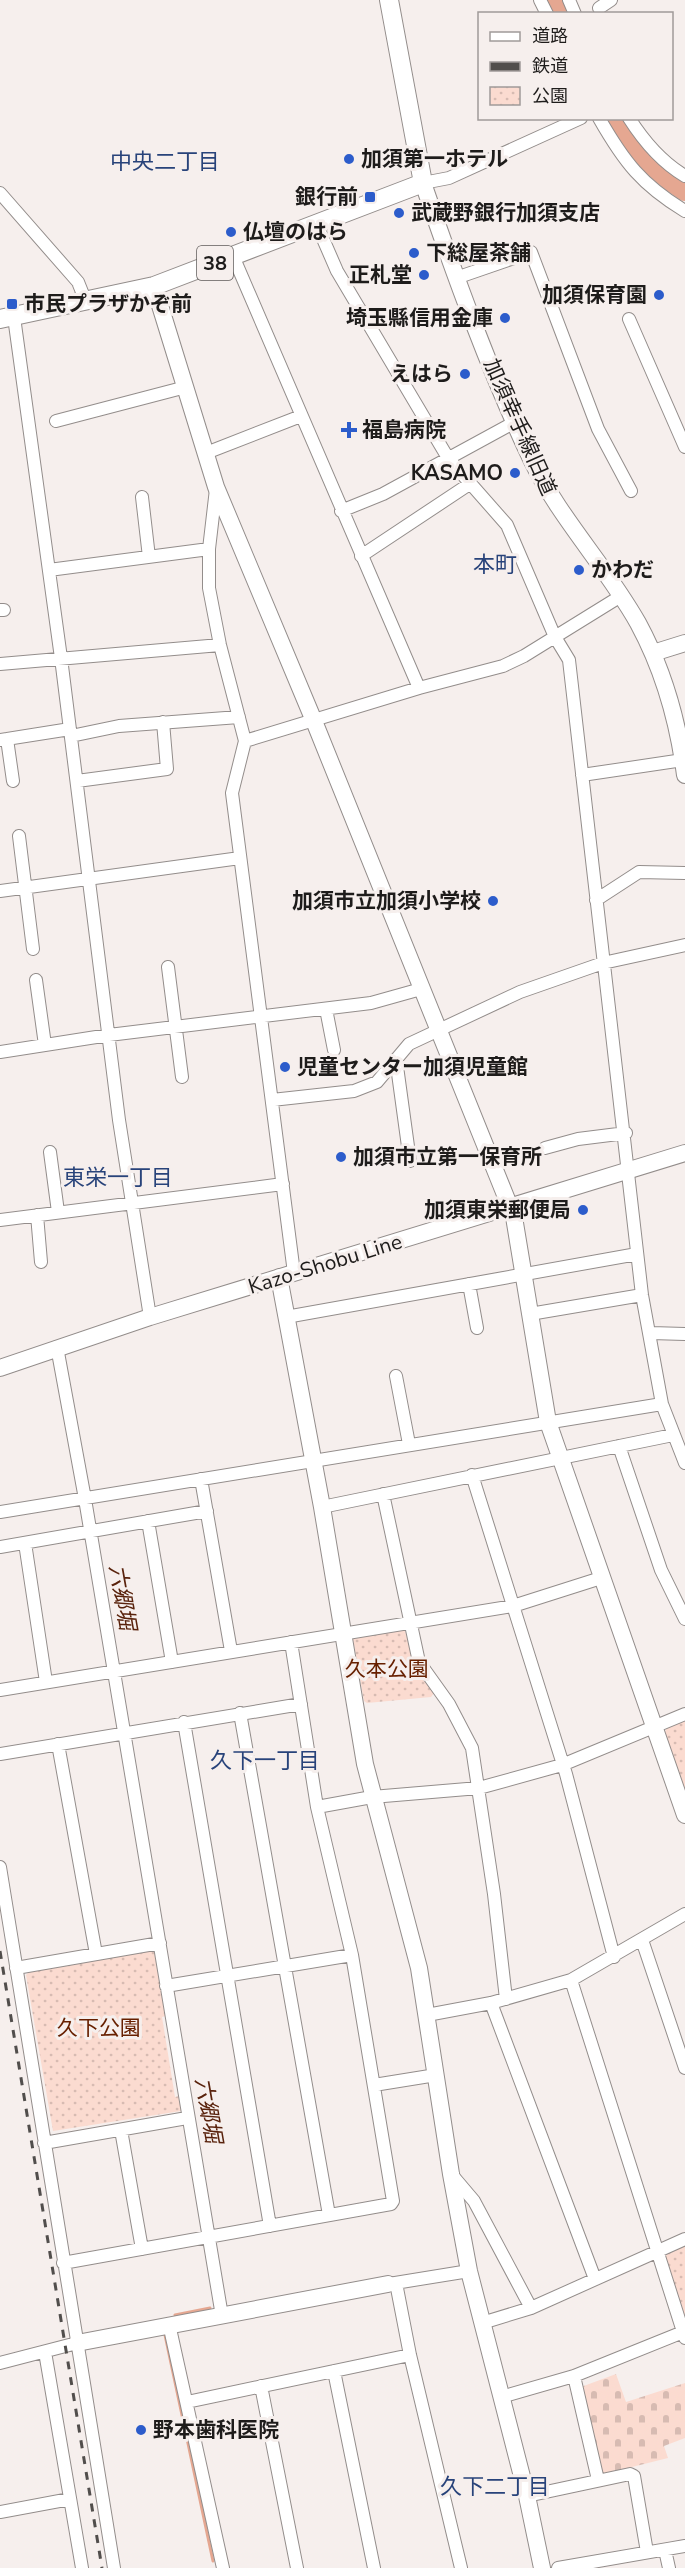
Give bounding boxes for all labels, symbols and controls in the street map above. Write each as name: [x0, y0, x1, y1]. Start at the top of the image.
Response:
legend: [478, 12, 673, 120]
text: 道路: [532, 24, 568, 48]
text: 鉄道: [532, 54, 568, 78]
text: 公園: [532, 84, 568, 108]
place label: 加須第一ホテル: [361, 145, 508, 173]
district label: 中央二丁目: [110, 147, 220, 177]
marker: 加須第一ホテル: [342, 152, 356, 166]
place label: 銀行前: [295, 183, 358, 211]
marker: 銀行前: [363, 190, 377, 204]
place label: 武蔵野銀行加須支店: [411, 199, 600, 227]
marker: 武蔵野銀行加須支店: [392, 206, 406, 220]
place label: 仏壇のはら: [243, 218, 348, 246]
marker: 仏壇のはら: [224, 225, 238, 239]
place label: 下総屋茶舗: [426, 239, 531, 267]
road number: 38: [197, 246, 233, 280]
marker: 下総屋茶舗: [407, 246, 421, 260]
place label: 正札堂: [349, 261, 412, 289]
marker: 正札堂: [417, 268, 431, 282]
place label: 加須保育園: [542, 281, 647, 309]
marker: 加須保育園: [652, 288, 666, 302]
place label: 市民プラザかぞ前: [24, 290, 192, 318]
marker: 市民プラザかぞ前: [5, 297, 19, 311]
place label: 埼玉縣信用金庫: [346, 304, 493, 332]
marker: 埼玉縣信用金庫: [498, 311, 512, 325]
street label: 加須幸手線旧道: [477, 354, 563, 500]
place label: えはら: [390, 360, 453, 388]
marker: えはら: [458, 367, 472, 381]
place label: 福島病院: [362, 416, 446, 444]
marker: 福島病院: [340, 421, 358, 439]
place label: KASAMO: [411, 459, 503, 487]
marker: KASAMO: [508, 466, 522, 480]
district label: 本町: [473, 550, 517, 580]
place label: かわだ: [591, 556, 654, 584]
marker: かわだ: [572, 563, 586, 577]
place label: 加須市立加須小学校: [292, 887, 481, 915]
marker: 加須市立加須小学校: [486, 894, 500, 908]
place label: 児童センター加須児童館: [297, 1053, 528, 1081]
marker: 児童センター加須児童館: [278, 1060, 292, 1074]
place label: 加須市立第一保育所: [353, 1143, 542, 1171]
marker: 加須市立第一保育所: [334, 1150, 348, 1164]
district label: 東栄一丁目: [63, 1163, 173, 1193]
place label: 加須東栄郵便局: [424, 1196, 571, 1224]
marker: 加須東栄郵便局: [576, 1203, 590, 1217]
street label: Kazo-Shobu Line: [245, 1227, 405, 1301]
water label: 六郷堀: [102, 1562, 143, 1635]
park label: 久本公園: [345, 1655, 429, 1683]
district label: 久下一丁目: [210, 1746, 320, 1776]
park label: 久下公園: [57, 2014, 141, 2042]
water label: 六郷堀: [188, 2075, 229, 2148]
place label: 野本歯科医院: [153, 2416, 279, 2444]
marker: 野本歯科医院: [134, 2423, 148, 2437]
district label: 久下二丁目: [440, 2472, 550, 2502]

